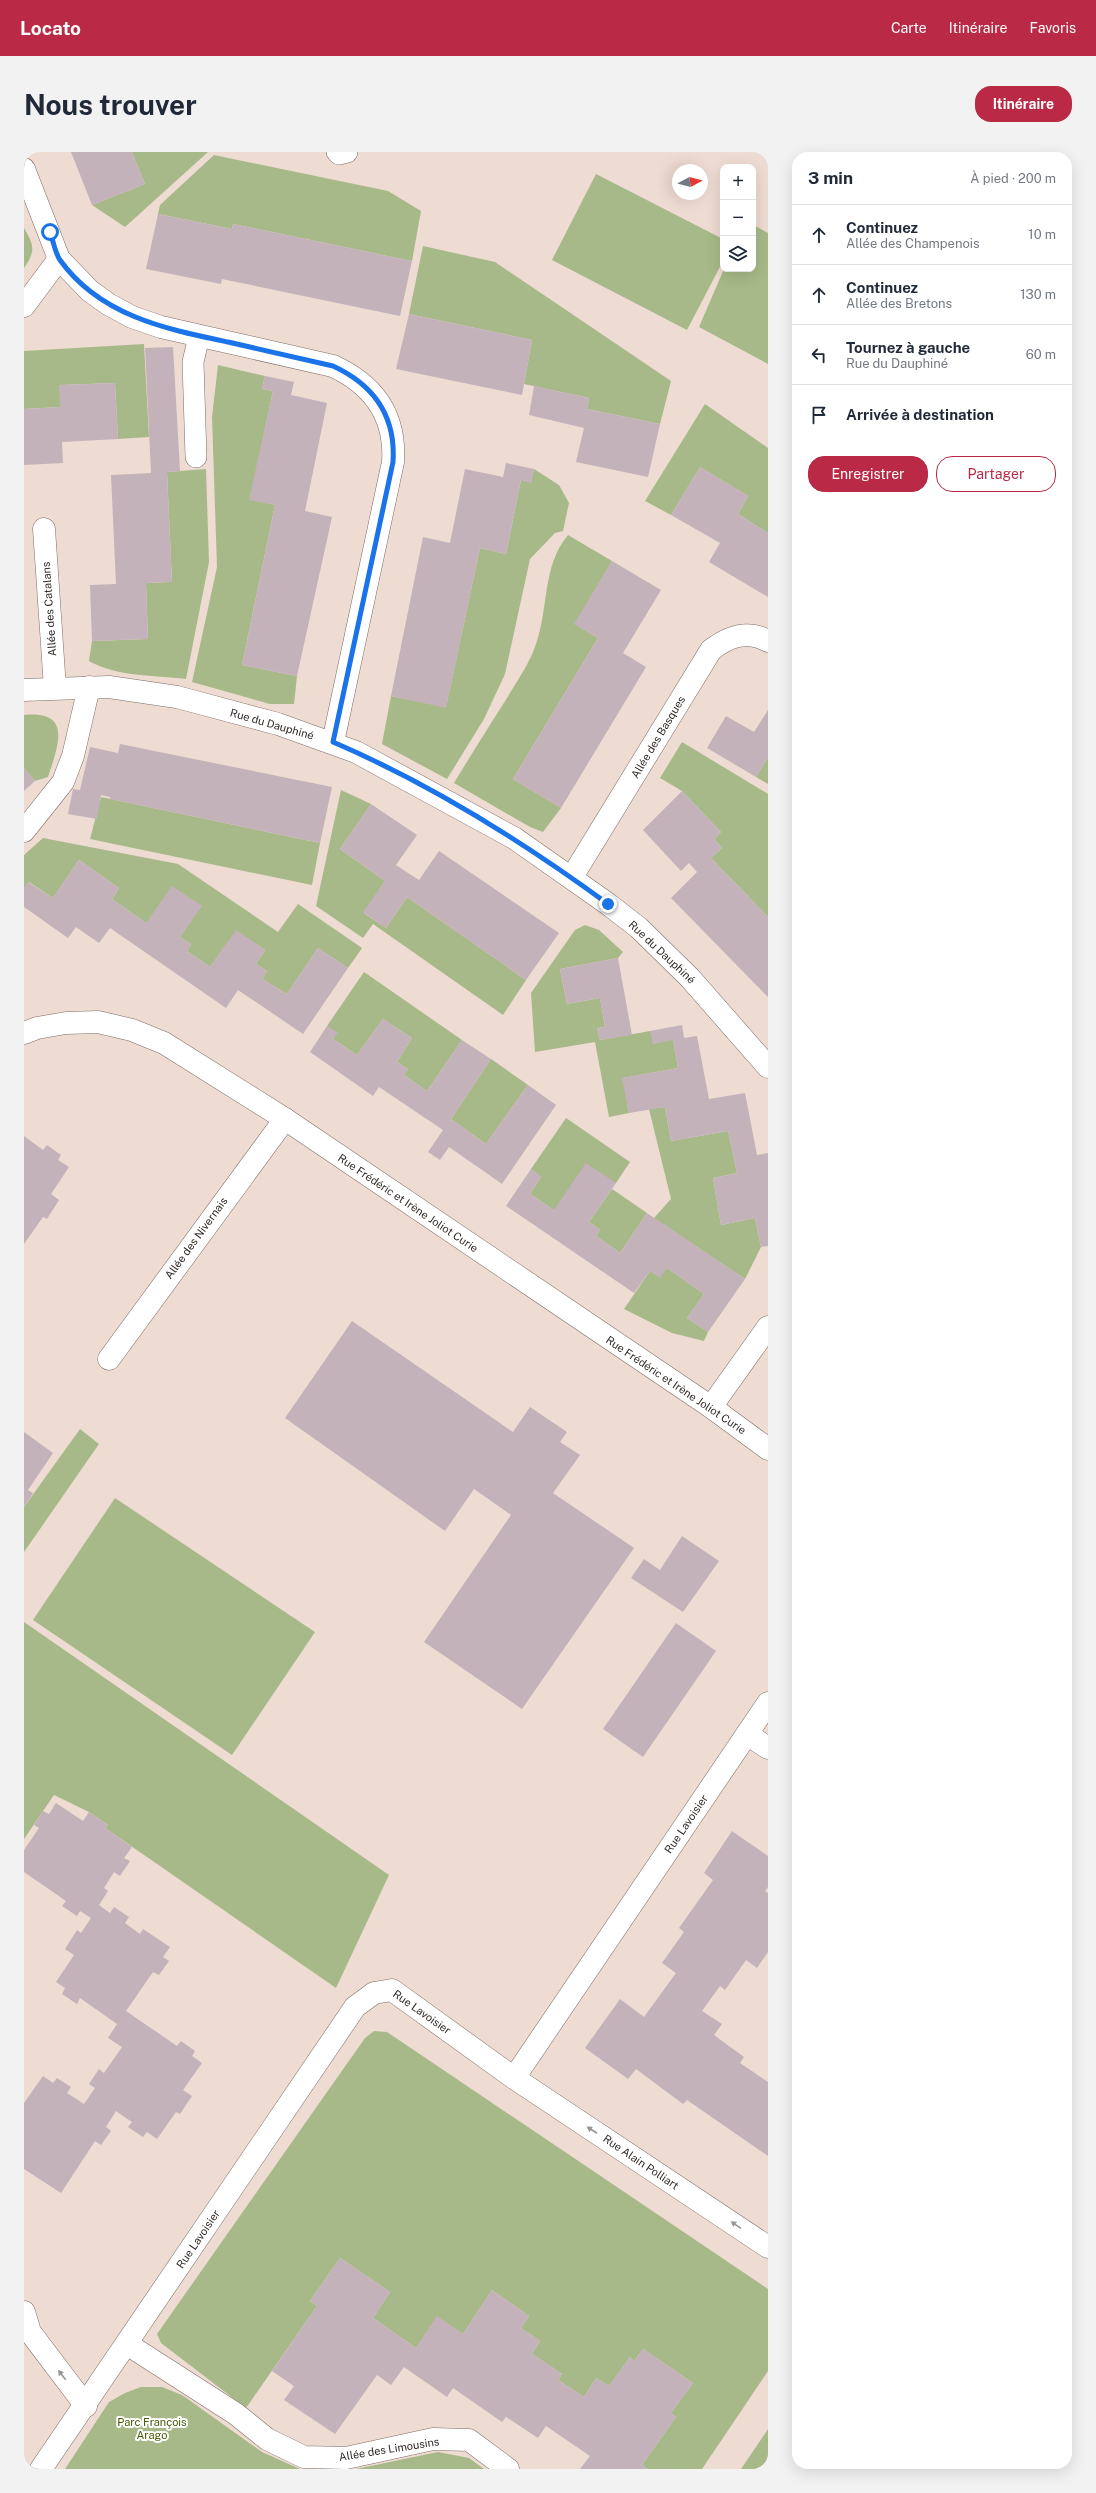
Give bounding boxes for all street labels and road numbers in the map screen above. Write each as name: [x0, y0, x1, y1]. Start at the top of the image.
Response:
street label: Allée des Catalans: [40, 561, 58, 657]
street label: Allée des Basques: [629, 693, 687, 780]
street label: Rue du Dauphiné: [229, 706, 315, 742]
street label: Rue du Dauphiné: [626, 918, 698, 986]
street label: Rue Frédéric et Irène Joliot Curie: [336, 1152, 480, 1254]
street label: Allée des Nivernais: [162, 1195, 230, 1281]
street label: Rue Frédéric et Irène Joliot Curie: [604, 1334, 748, 1436]
street label: Rue Lavoisier: [662, 1793, 710, 1855]
street label: Rue Lavoisier: [391, 1988, 453, 2036]
street label: Rue Alain Polliart: [601, 2132, 681, 2192]
street label: Rue Lavoisier: [174, 2208, 222, 2270]
street label: Allée des Limousins: [338, 2435, 440, 2463]

